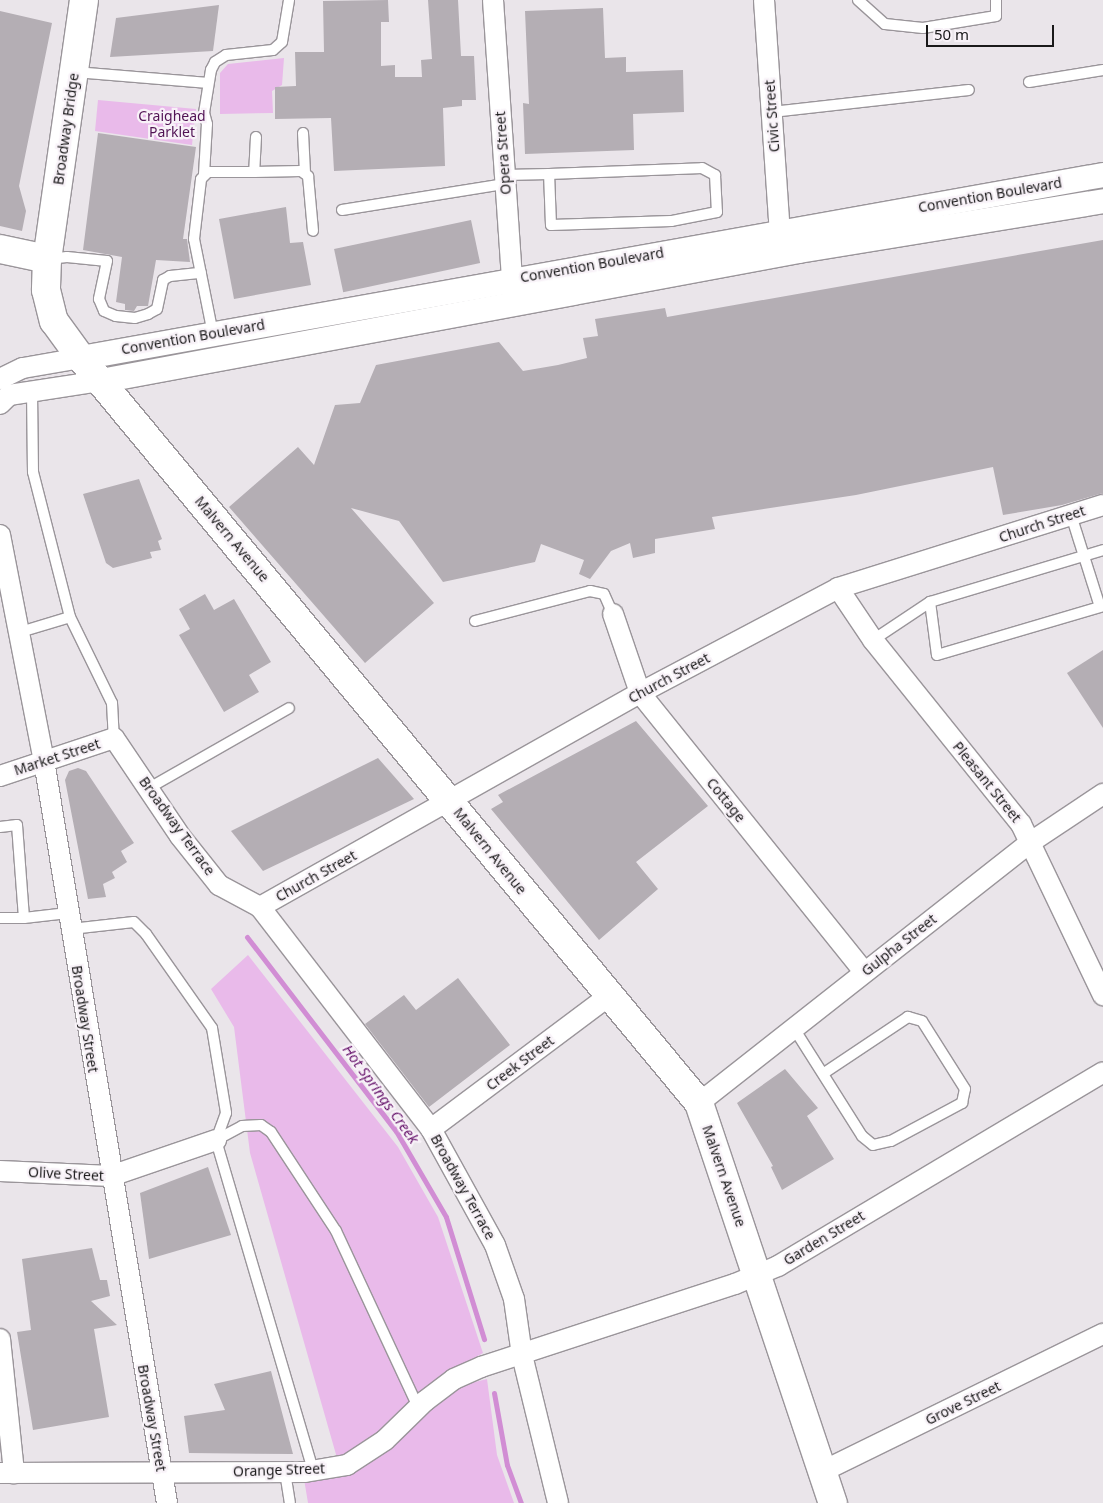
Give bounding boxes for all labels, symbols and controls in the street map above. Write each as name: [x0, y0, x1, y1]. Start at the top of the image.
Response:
scale bar: [928, 15, 1056, 47]
text: 50 m: [934, 24, 969, 44]
street label: Broadway Bridge: [50, 72, 82, 186]
street label: Civic Street: [761, 79, 783, 153]
park label: Craighead Parklet: [138, 108, 206, 140]
street label: Opera Street: [492, 111, 514, 195]
street label: Convention Boulevard: [917, 174, 1063, 216]
street label: Convention Boulevard: [519, 244, 665, 286]
street label: Convention Boulevard: [120, 316, 266, 358]
street label: Malvern Avenue: [191, 493, 273, 585]
street label: Church Street: [997, 502, 1087, 546]
street label: Church Street: [625, 650, 713, 706]
street label: Market Street: [12, 735, 102, 779]
street label: Pleasant Street: [949, 738, 1025, 826]
street label: Broadway Terrace: [136, 773, 218, 879]
street label: Cottage: [703, 775, 749, 825]
street label: Malvern Avenue: [450, 804, 530, 898]
street label: Church Street: [273, 847, 359, 905]
street label: Gulpha Street: [858, 911, 940, 979]
street label: Broadway Street: [68, 964, 102, 1074]
street label: Creek Street: [483, 1032, 557, 1094]
water label: Hot Springs Creek: [339, 1041, 423, 1147]
street label: Malvern Avenue: [699, 1123, 749, 1229]
street label: Broadway Terrace: [427, 1131, 499, 1243]
street label: Olive Street: [28, 1164, 104, 1184]
street label: Garden Street: [780, 1207, 868, 1269]
street label: Broadway Street: [134, 1363, 170, 1473]
street label: Grove Street: [923, 1378, 1003, 1428]
street label: Orange Street: [233, 1460, 325, 1480]

